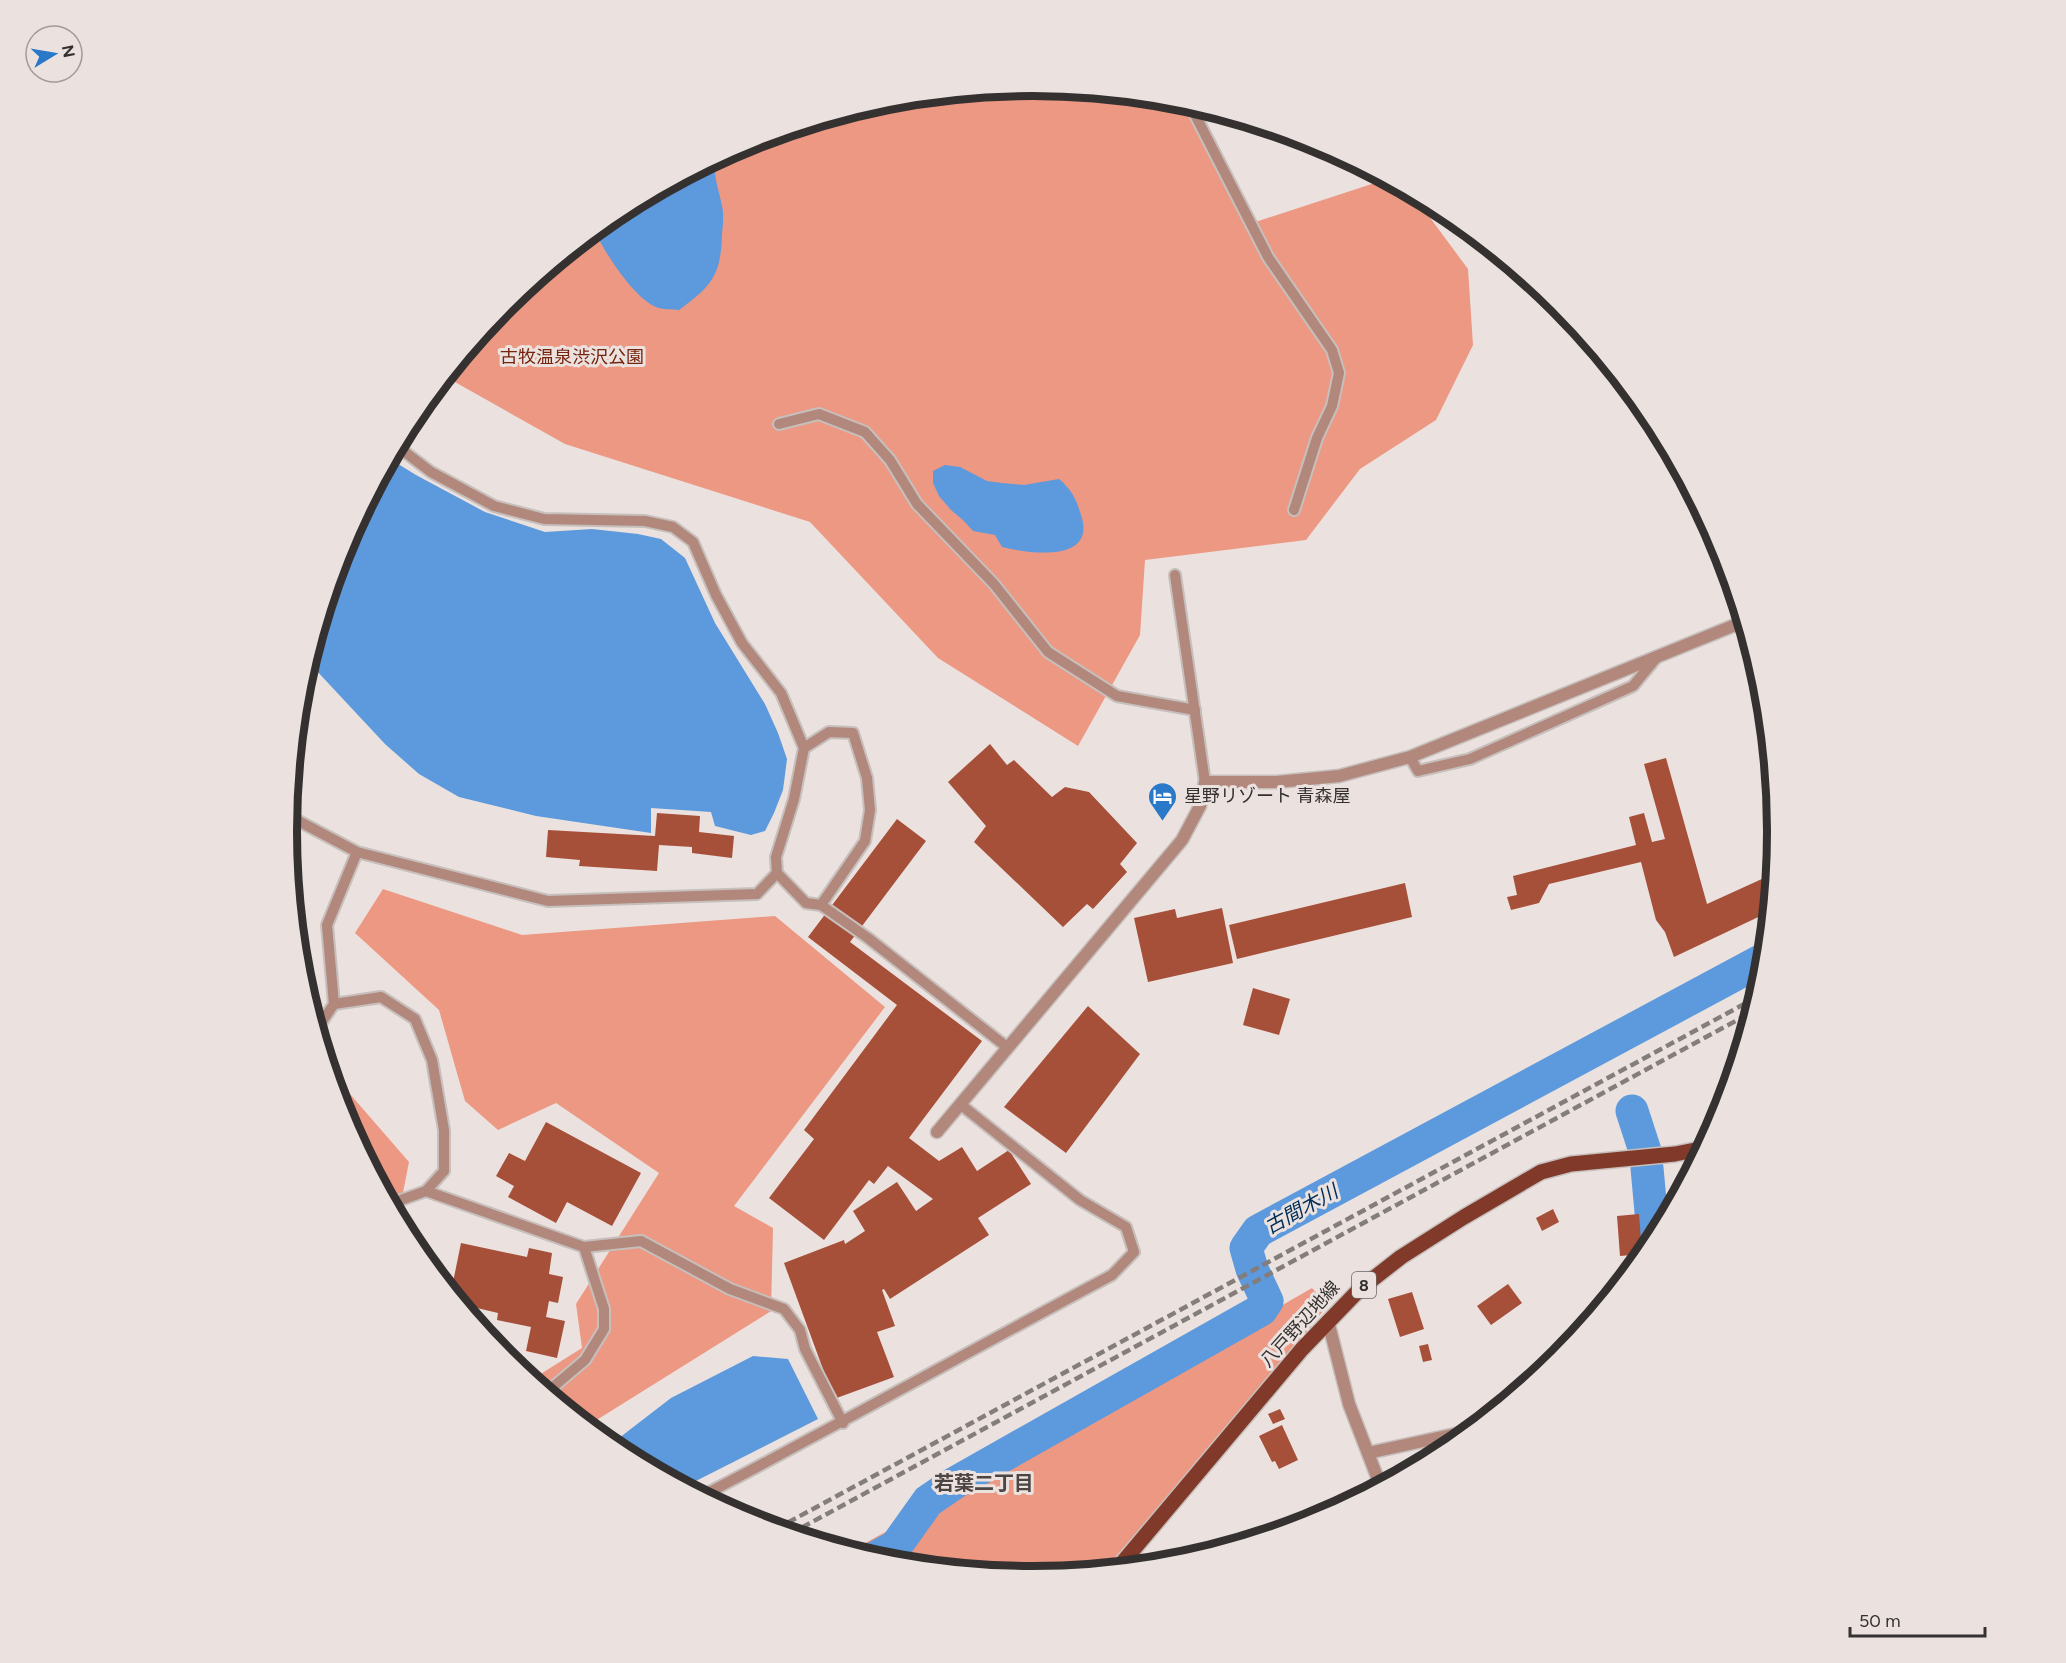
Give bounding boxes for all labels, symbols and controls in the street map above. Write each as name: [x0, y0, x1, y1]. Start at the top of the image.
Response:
north arrow: [24, 24, 84, 84]
text: N: [58, 43, 79, 59]
park label: 古牧温泉渋沢公園: [500, 346, 644, 368]
hotel icon: 星野リゾート 青森屋: [1147, 780, 1179, 822]
place label: 星野リゾート 青森屋: [1184, 785, 1350, 807]
water label: 古間木川: [1260, 1178, 1344, 1239]
road number: 8: [1352, 1272, 1376, 1298]
street label: 八戸野辺地線: [1256, 1277, 1344, 1371]
district label: 若葉二丁目: [934, 1471, 1034, 1495]
scale bar: [1850, 1600, 1985, 1638]
text: 50 m: [1859, 1610, 1901, 1632]

